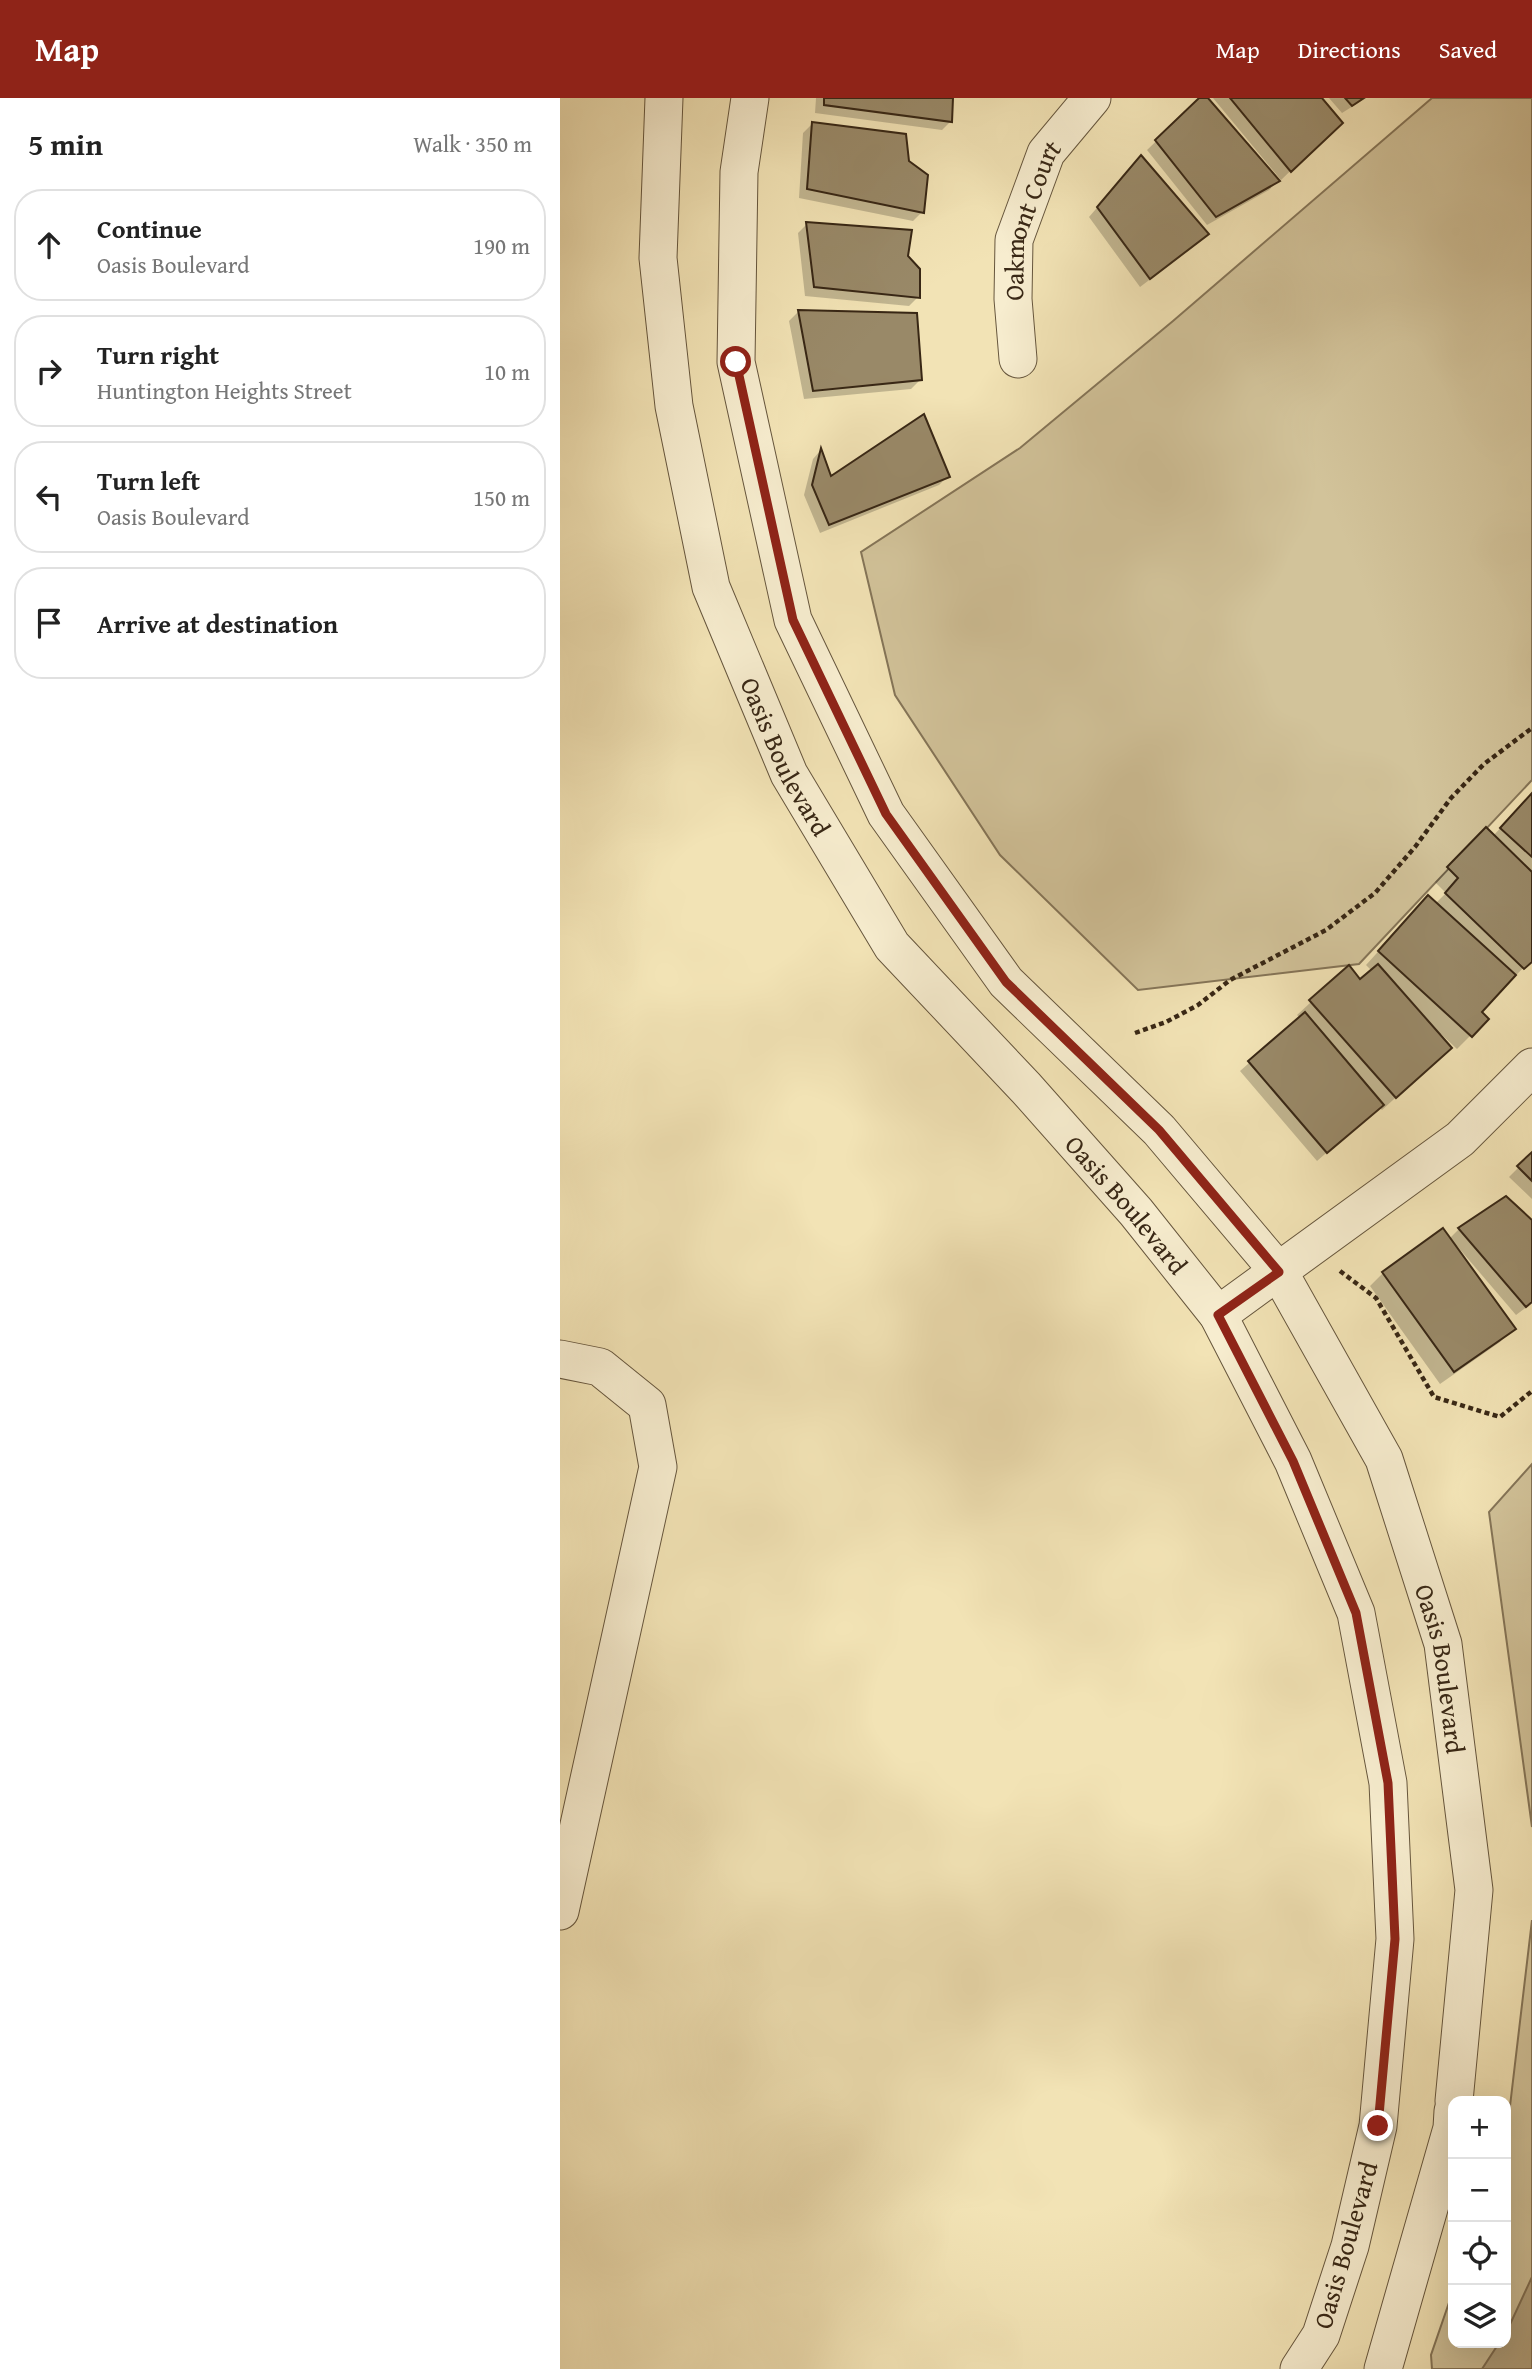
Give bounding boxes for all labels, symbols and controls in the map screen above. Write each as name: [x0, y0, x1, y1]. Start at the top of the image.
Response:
text: Map: [35, 25, 99, 73]
text: Map: [1216, 32, 1260, 67]
text: Directions: [1298, 32, 1401, 67]
text: Saved: [1439, 32, 1497, 67]
text: 5 min: [28, 122, 103, 166]
text: Walk · 350 m: [413, 127, 532, 160]
street label: Oakmont Court: [993, 130, 1070, 301]
text: Continue: [97, 209, 202, 248]
icon: ahead: [30, 226, 68, 264]
text: 190 m: [473, 229, 530, 262]
text: Oasis Boulevard: [97, 248, 250, 281]
text: Turn right: [97, 335, 219, 374]
route start: [720, 346, 751, 377]
icon: right: [30, 352, 68, 390]
text: 10 m: [484, 355, 530, 388]
text: Huntington Heights Street: [97, 374, 352, 407]
text: Turn left: [97, 461, 200, 500]
icon: left: [30, 478, 68, 516]
text: 150 m: [473, 481, 530, 514]
text: Oasis Boulevard: [97, 500, 250, 533]
icon: arrive: [30, 604, 68, 642]
text: Arrive at destination: [97, 604, 338, 643]
street label: Oasis Boulevard: [731, 671, 841, 843]
street label: Oasis Boulevard: [1056, 1126, 1198, 1282]
street label: Oasis Boulevard: [1405, 1579, 1476, 1756]
map controls: [1448, 2096, 1511, 2348]
button: +: [1448, 2096, 1511, 2159]
route end: [1362, 2110, 1393, 2141]
street label: Oasis Boulevard: [1302, 2157, 1388, 2333]
button: −: [1448, 2159, 1511, 2222]
button: locate: [1448, 2222, 1511, 2285]
button: layers: [1448, 2285, 1511, 2348]

